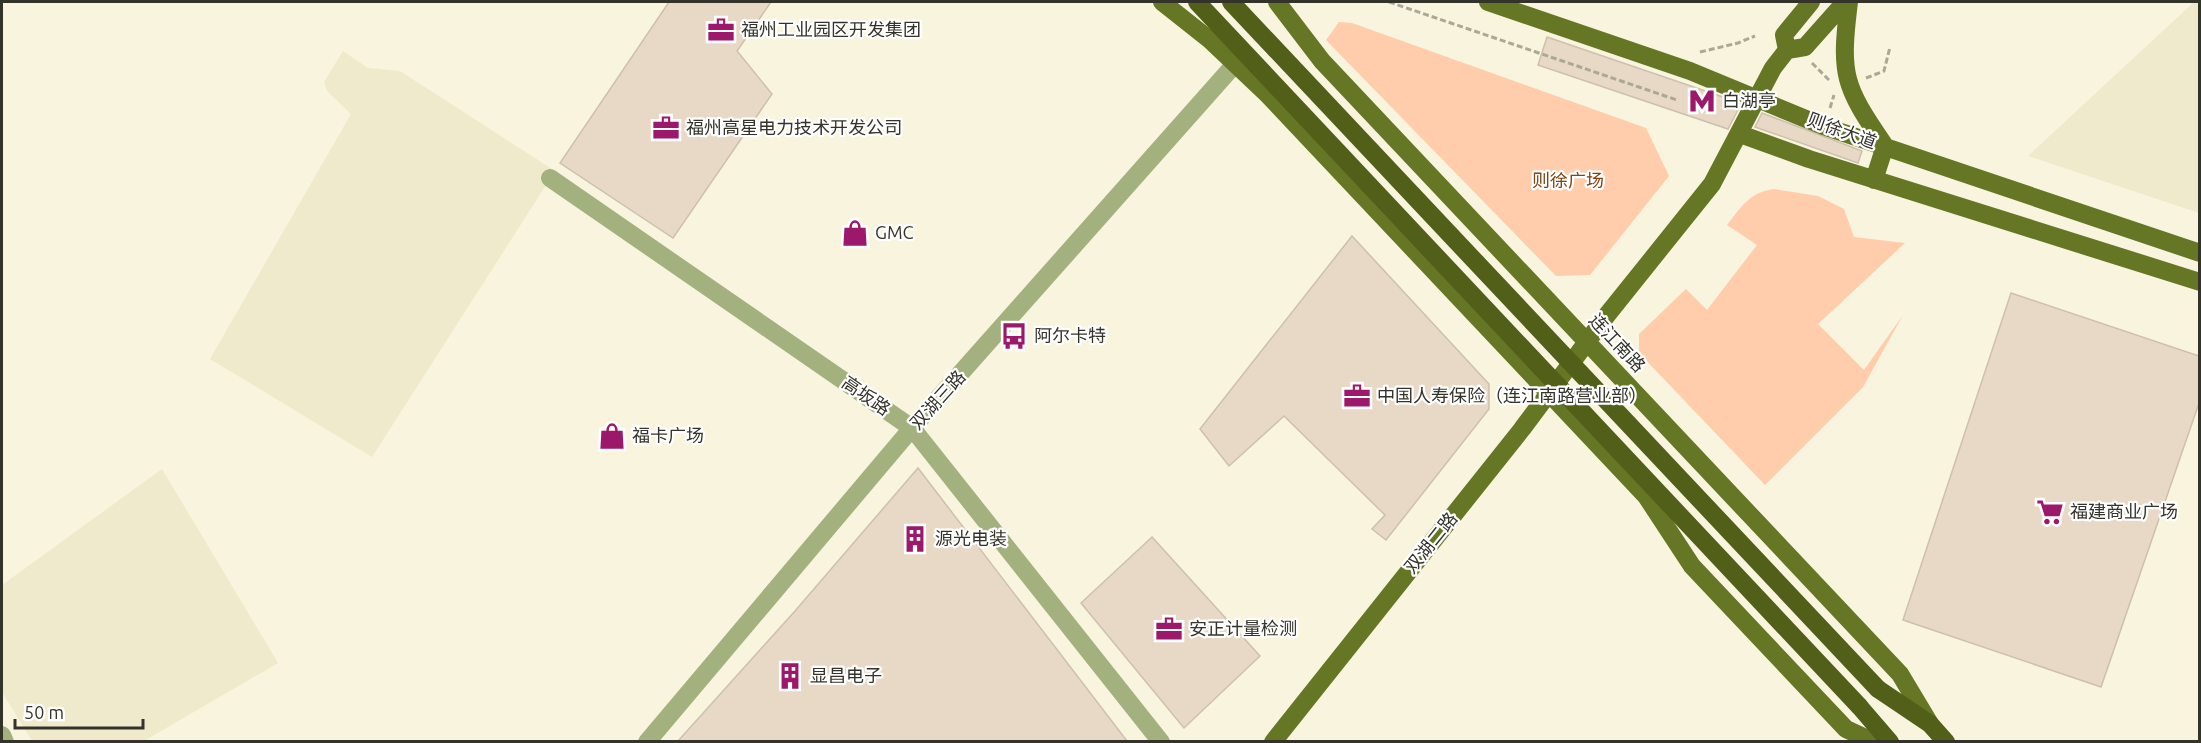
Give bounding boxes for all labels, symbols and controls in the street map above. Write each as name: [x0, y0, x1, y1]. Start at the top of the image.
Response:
office icon: 福州工业园区开发集团: [706, 15, 736, 45]
place label: 福州工业园区开发集团: [741, 19, 921, 39]
metro station icon: 白湖亭: [1687, 86, 1717, 116]
place label: 白湖亭: [1722, 90, 1776, 110]
street label: 则徐大道: [1805, 108, 1880, 152]
office icon: 福州高星电力技术开发公司: [651, 113, 681, 143]
place label: 福州高星电力技术开发公司: [686, 117, 902, 137]
park label: 则徐广场: [1532, 170, 1604, 190]
shop icon: GMC: [840, 218, 870, 248]
place label: GMC: [875, 222, 914, 242]
street label: 连江南路: [1586, 309, 1650, 375]
bus stop icon: 阿尔卡特: [999, 321, 1029, 351]
place label: 阿尔卡特: [1034, 325, 1106, 345]
street label: 双湖三路: [906, 366, 969, 433]
street label: 高坂路: [839, 372, 894, 419]
office icon: 中国人寿保险（连江南路营业部）: [1342, 381, 1372, 411]
place label: 中国人寿保险（连江南路营业部）: [1377, 385, 1647, 405]
shop icon: 福卡广场: [597, 421, 627, 451]
place label: 福卡广场: [632, 425, 704, 445]
supermarket icon: 福建商业广场: [2035, 497, 2065, 527]
place label: 福建商业广场: [2070, 501, 2178, 521]
street label: 双湖二路: [1400, 508, 1461, 577]
building icon: 源光电装: [900, 524, 930, 554]
place label: 源光电装: [935, 528, 1007, 548]
office icon: 安正计量检测: [1154, 614, 1184, 644]
place label: 安正计量检测: [1189, 618, 1297, 638]
building icon: 显昌电子: [775, 661, 805, 691]
place label: 显昌电子: [810, 665, 882, 685]
scale bar: [15, 692, 142, 730]
text: 50 m: [24, 702, 64, 722]

